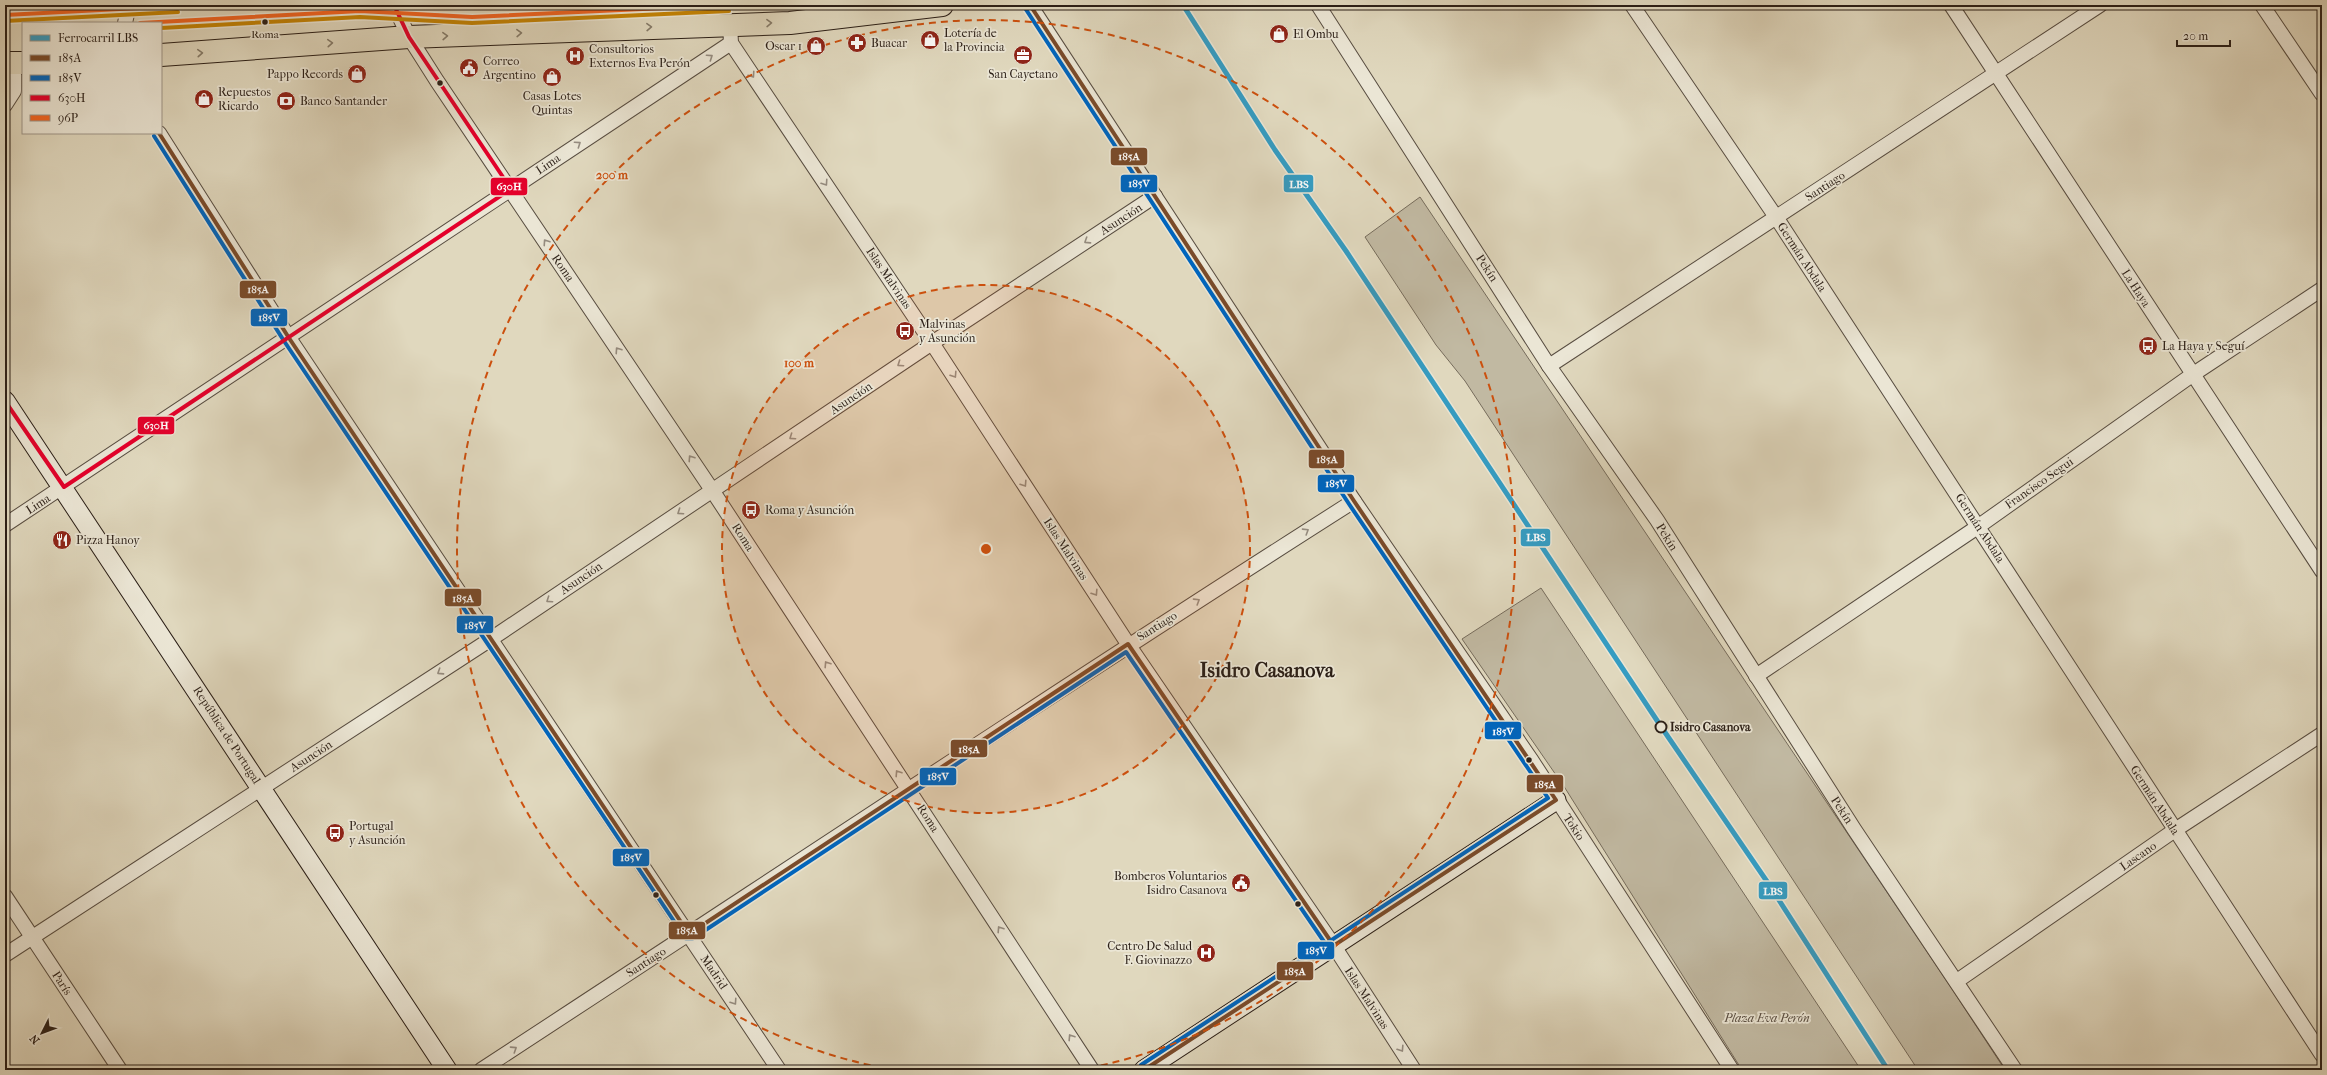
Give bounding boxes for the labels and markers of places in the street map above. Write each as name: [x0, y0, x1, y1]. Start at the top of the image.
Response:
marker: Roma: [260, 17, 270, 27]
shop icon: El Ombu: [1268, 23, 1290, 45]
place label: Lotería de la Provincia: [943, 26, 1005, 54]
place label: El Ombu: [1293, 27, 1339, 41]
place label: Roma: [251, 28, 280, 41]
shop icon: Lotería de la Provincia: [919, 29, 941, 51]
pharmacy icon: Buacar: [846, 32, 868, 54]
shop icon: Oscar 1: [805, 35, 827, 57]
place label: Buacar: [871, 36, 908, 50]
place label: Oscar 1: [765, 39, 802, 53]
place label: Consultorios Externos Eva Perón: [589, 42, 690, 70]
office icon: San Cayetano: [1012, 44, 1034, 66]
hospital icon: Consultorios Externos Eva Perón: [564, 45, 586, 67]
place label: Correo Argentino: [482, 54, 536, 82]
public building icon: Correo Argentino: [458, 57, 480, 79]
shop icon: Pappo Records: [346, 63, 368, 85]
shop icon: Casas Lotes Quintas: [541, 66, 563, 88]
place label: Pappo Records: [267, 67, 344, 81]
place label: San Cayetano: [988, 67, 1058, 81]
unlabelled marker: [435, 78, 445, 88]
place label: Repuestos Ricardo: [218, 85, 271, 113]
shop icon: Repuestos Ricardo: [193, 88, 215, 110]
place label: Casas Lotes Quintas: [523, 89, 582, 117]
bank icon: Banco Santander: [275, 90, 297, 112]
place label: Banco Santander: [300, 94, 388, 108]
place label: Malvinas y Asunción: [919, 317, 976, 345]
bus stop icon: Malvinas y Asunción: [894, 320, 916, 342]
bus stop icon: La Haya y Seguí: [2137, 335, 2159, 357]
place label: La Haya y Seguí: [2162, 339, 2245, 353]
bus stop icon: Roma y Asunción: [740, 499, 762, 521]
place label: Roma y Asunción: [765, 503, 854, 517]
restaurant icon: Pizza Hanoy: [51, 529, 73, 551]
place label: Pizza Hanoy: [76, 533, 140, 547]
centre of rings: [979, 542, 993, 556]
marker: Isidro Casanova: [1654, 720, 1668, 734]
place label: Isidro Casanova: [1670, 720, 1751, 734]
unlabelled marker: [1524, 755, 1534, 765]
place label: Portugal y Asunción: [349, 819, 406, 847]
bus stop icon: Portugal y Asunción: [324, 822, 346, 844]
place label: Bomberos Voluntarios Isidro Casanova: [1114, 869, 1228, 897]
public building icon: Bomberos Voluntarios Isidro Casanova: [1230, 872, 1252, 894]
unlabelled marker: [651, 890, 661, 900]
unlabelled marker: [1293, 899, 1303, 909]
place label: Centro De Salud F. Giovinazzo: [1107, 939, 1192, 967]
hospital icon: Centro De Salud F. Giovinazzo: [1195, 942, 1217, 964]

